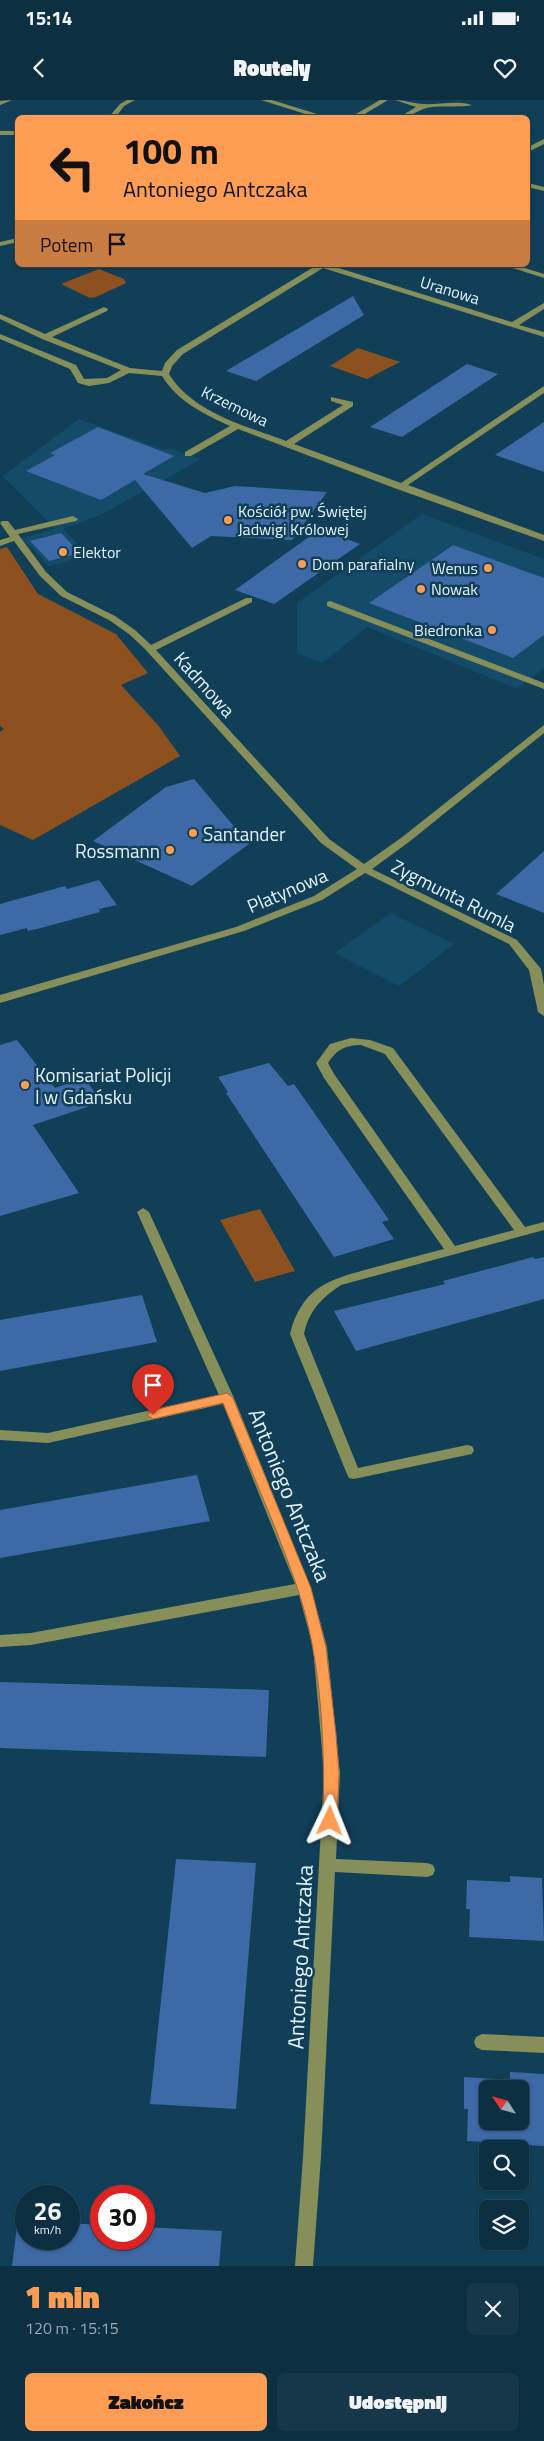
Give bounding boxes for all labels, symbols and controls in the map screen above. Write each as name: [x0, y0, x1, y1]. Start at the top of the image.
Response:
text: 15:14: [25, 3, 72, 32]
text: Routely: [233, 51, 311, 85]
icon: back: [25, 54, 53, 82]
icon: heart: [491, 54, 519, 82]
text: 100 m: [123, 124, 219, 178]
icon: left: [40, 135, 105, 200]
text: Antoniego Antczaka: [123, 172, 307, 206]
text: Potem: [40, 230, 93, 259]
icon: arrive: [103, 230, 131, 258]
street label: Uranowa: [417, 270, 483, 310]
street label: Krzemowa: [197, 379, 273, 433]
place label: Kościół pw. Świętej Jadwigi Królowej: [238, 499, 367, 541]
marker: Kościół pw. Świętej Jadwigi Królowej: [222, 514, 234, 526]
place label: Elektor: [73, 540, 121, 564]
marker: Elektor: [57, 546, 69, 558]
place label: Dom parafialny: [312, 552, 415, 576]
place label: Wenus: [432, 556, 478, 580]
marker: Dom parafialny: [296, 558, 308, 570]
marker: Wenus: [482, 562, 494, 574]
place label: Nowak: [431, 577, 478, 601]
marker: Nowak: [415, 583, 427, 595]
place label: Biedronka: [414, 618, 482, 642]
marker: Biedronka: [486, 624, 498, 636]
street label: Kadmowa: [167, 645, 243, 724]
place label: Santander: [203, 819, 286, 848]
marker: Santander: [187, 827, 199, 839]
place label: Rossmann: [75, 836, 160, 865]
marker: Rossmann: [164, 844, 176, 856]
street label: Zygmunta Rumla: [387, 851, 522, 939]
street label: Platynowa: [242, 860, 332, 920]
place label: Komisariat Policji I w Gdańsku: [35, 1060, 171, 1111]
marker: Komisariat Policji I w Gdańsku: [19, 1079, 31, 1091]
pin: [132, 1364, 174, 1415]
icon: arrive: [139, 1371, 167, 1399]
street label: Antoniego Antczaka: [240, 1403, 340, 1587]
position arrow: [303, 1794, 355, 1846]
street label: Antoniego Antczaka: [278, 1864, 322, 2050]
north arrow: [479, 2080, 529, 2130]
map controls: [479, 2080, 529, 2250]
button: search: [479, 2140, 529, 2190]
speed limit sign: 30: [90, 2185, 155, 2250]
text: 26: [33, 2192, 62, 2230]
button: layers: [479, 2200, 529, 2250]
text: km/h: [34, 2220, 61, 2239]
text: 1 min: [25, 2274, 100, 2320]
button: close: [467, 2283, 519, 2335]
text: 120 m · 15:15: [25, 2316, 119, 2340]
button: Zakończ: [25, 2373, 267, 2431]
button: Udostępnij: [277, 2373, 519, 2431]

